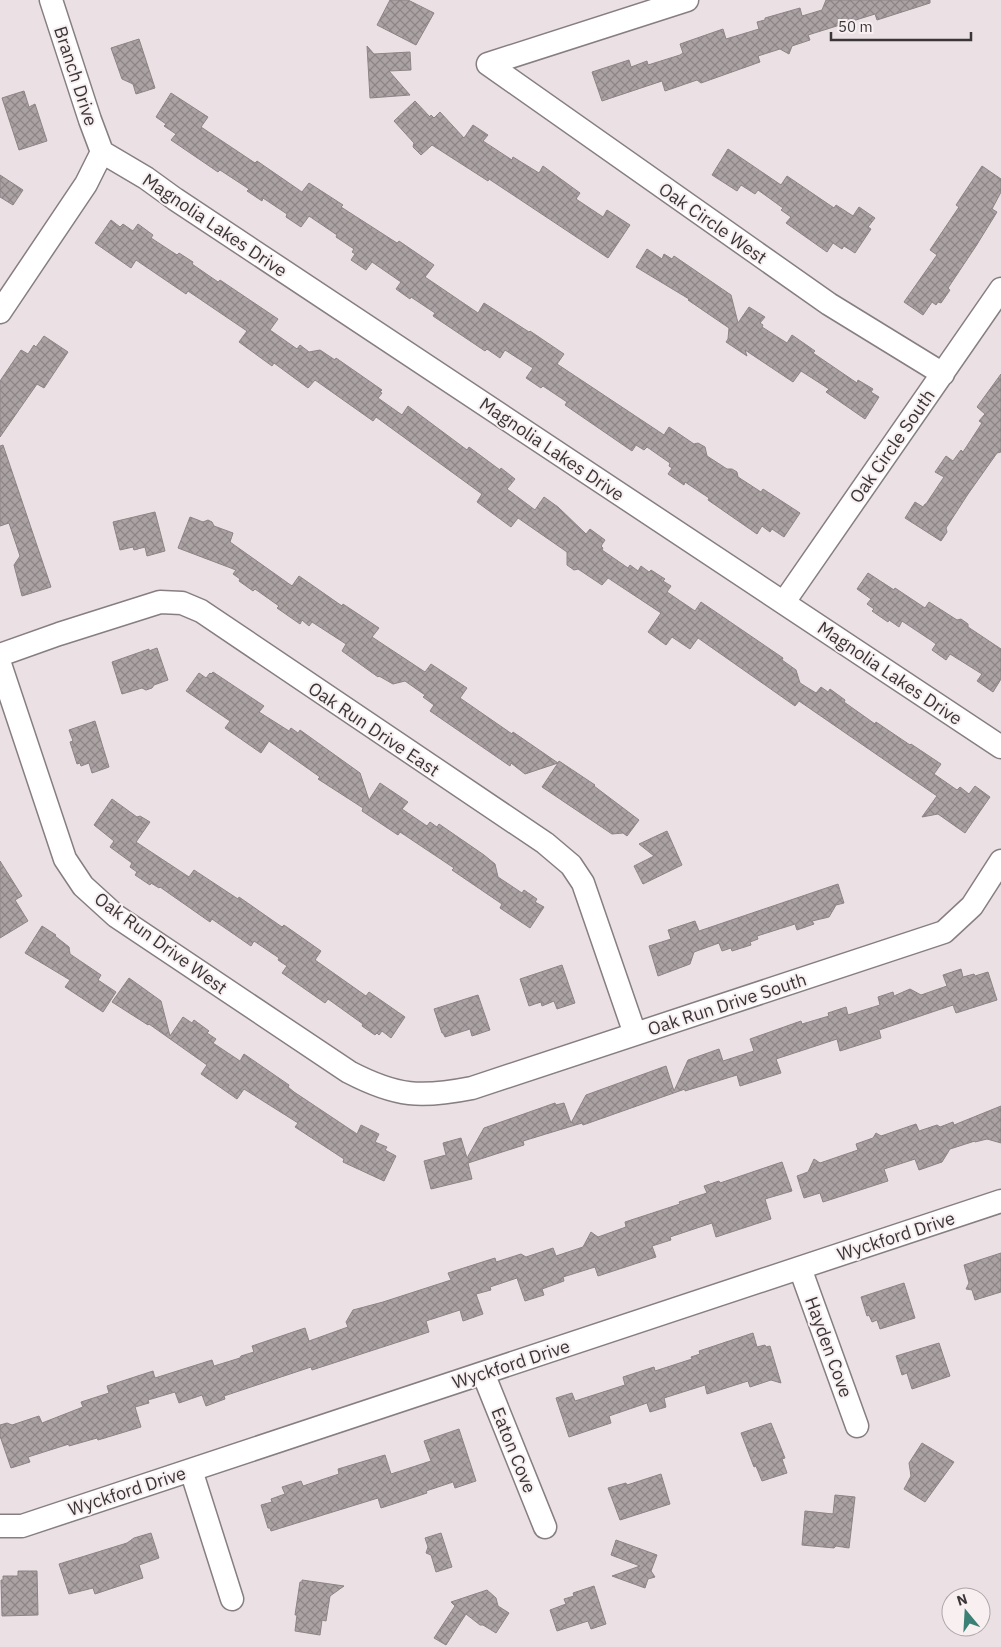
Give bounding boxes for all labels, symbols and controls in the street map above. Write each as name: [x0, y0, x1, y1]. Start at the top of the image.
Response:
scale bar: [831, 10, 971, 42]
text: 50 m: [838, 17, 873, 36]
street label: Branch Drive: [49, 23, 103, 129]
street label: Magnolia Lakes Drive: [138, 168, 292, 282]
street label: Oak Circle West: [654, 177, 772, 269]
street label: Oak Circle South: [844, 385, 940, 507]
street label: Magnolia Lakes Drive: [475, 392, 629, 506]
street label: Magnolia Lakes Drive: [813, 616, 967, 730]
street label: Oak Run Drive East: [304, 677, 444, 781]
street label: Oak Run Drive West: [90, 887, 232, 999]
street label: Oak Run Drive South: [645, 967, 809, 1041]
street label: Wyckford Drive: [834, 1206, 958, 1266]
street label: Hayden Cove: [800, 1293, 858, 1401]
street label: Wyckford Drive: [449, 1334, 573, 1394]
street label: Eaton Cove: [486, 1404, 542, 1496]
street label: Wyckford Drive: [65, 1461, 189, 1521]
north arrow: [941, 1587, 991, 1637]
text: N: [954, 1590, 970, 1610]

